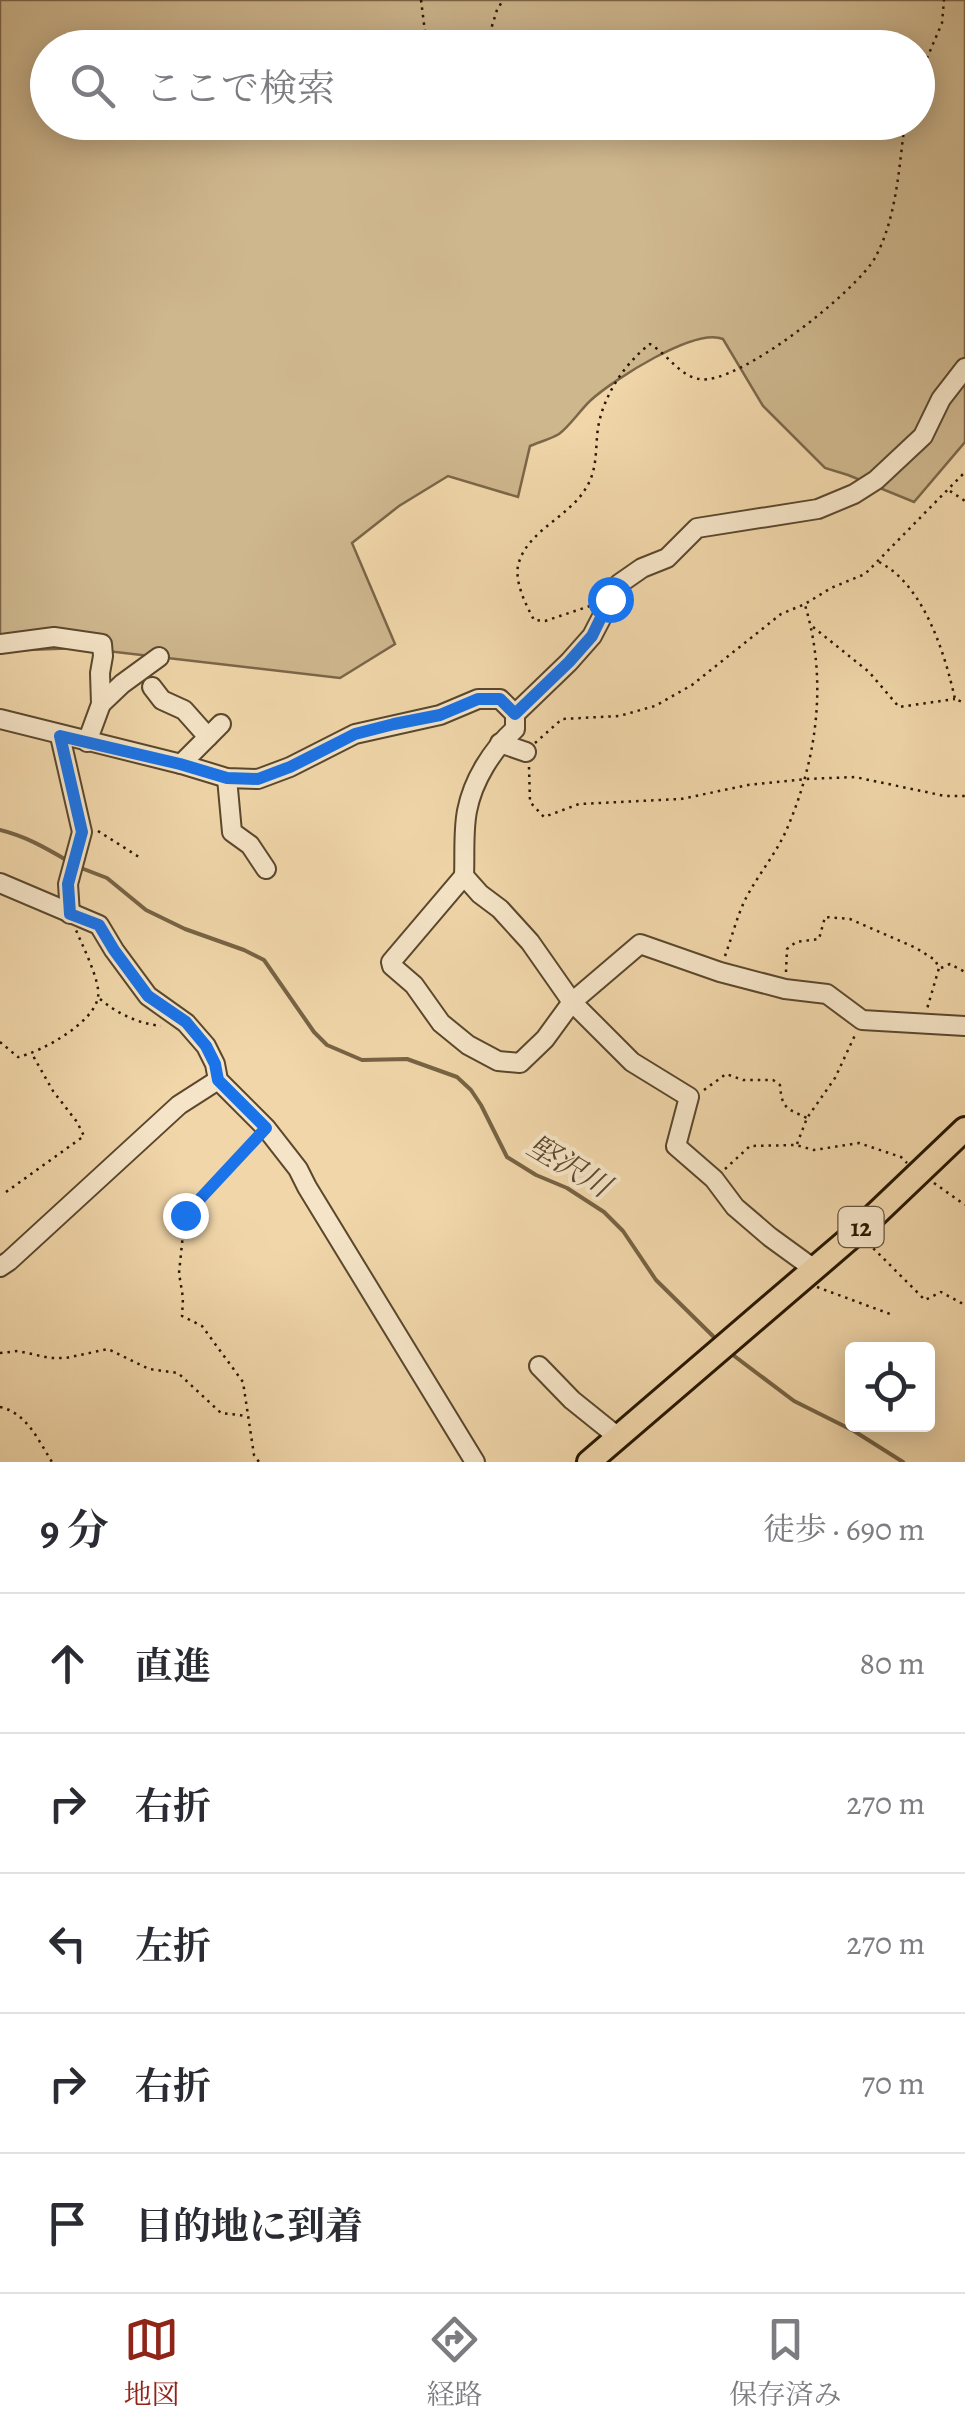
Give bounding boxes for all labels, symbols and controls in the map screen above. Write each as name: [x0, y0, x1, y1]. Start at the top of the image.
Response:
search box: [30, 30, 935, 140]
icon: search: [65, 58, 120, 113]
text: ここで検索: [145, 62, 335, 114]
route start: [588, 577, 634, 623]
water label: 堅沢川: [520, 1126, 620, 1208]
route end: [163, 1193, 209, 1239]
road number: 12: [838, 1207, 884, 1247]
map controls: [845, 1342, 935, 1432]
button: locate: [845, 1342, 935, 1432]
text: 9 分: [40, 1501, 109, 1558]
text: 徒歩 · 690 m: [763, 1507, 925, 1551]
icon: ahead: [40, 1636, 95, 1691]
text: 直進: [135, 1640, 211, 1692]
text: 80 m: [859, 1641, 925, 1685]
icon: right: [40, 1776, 95, 1831]
text: 右折: [135, 1780, 211, 1832]
text: 270 m: [846, 1781, 925, 1825]
icon: left: [40, 1916, 95, 1971]
text: 左折: [135, 1920, 211, 1972]
text: 270 m: [846, 1921, 925, 1965]
icon: right: [40, 2056, 95, 2111]
text: 右折: [135, 2060, 211, 2112]
text: 70 m: [862, 2061, 925, 2105]
icon: arrive: [40, 2196, 95, 2251]
text: 目的地に到着: [135, 2200, 363, 2252]
tab: 地図: [123, 2312, 180, 2414]
tab: 経路: [426, 2312, 483, 2414]
tab: 保存済み: [729, 2312, 842, 2414]

